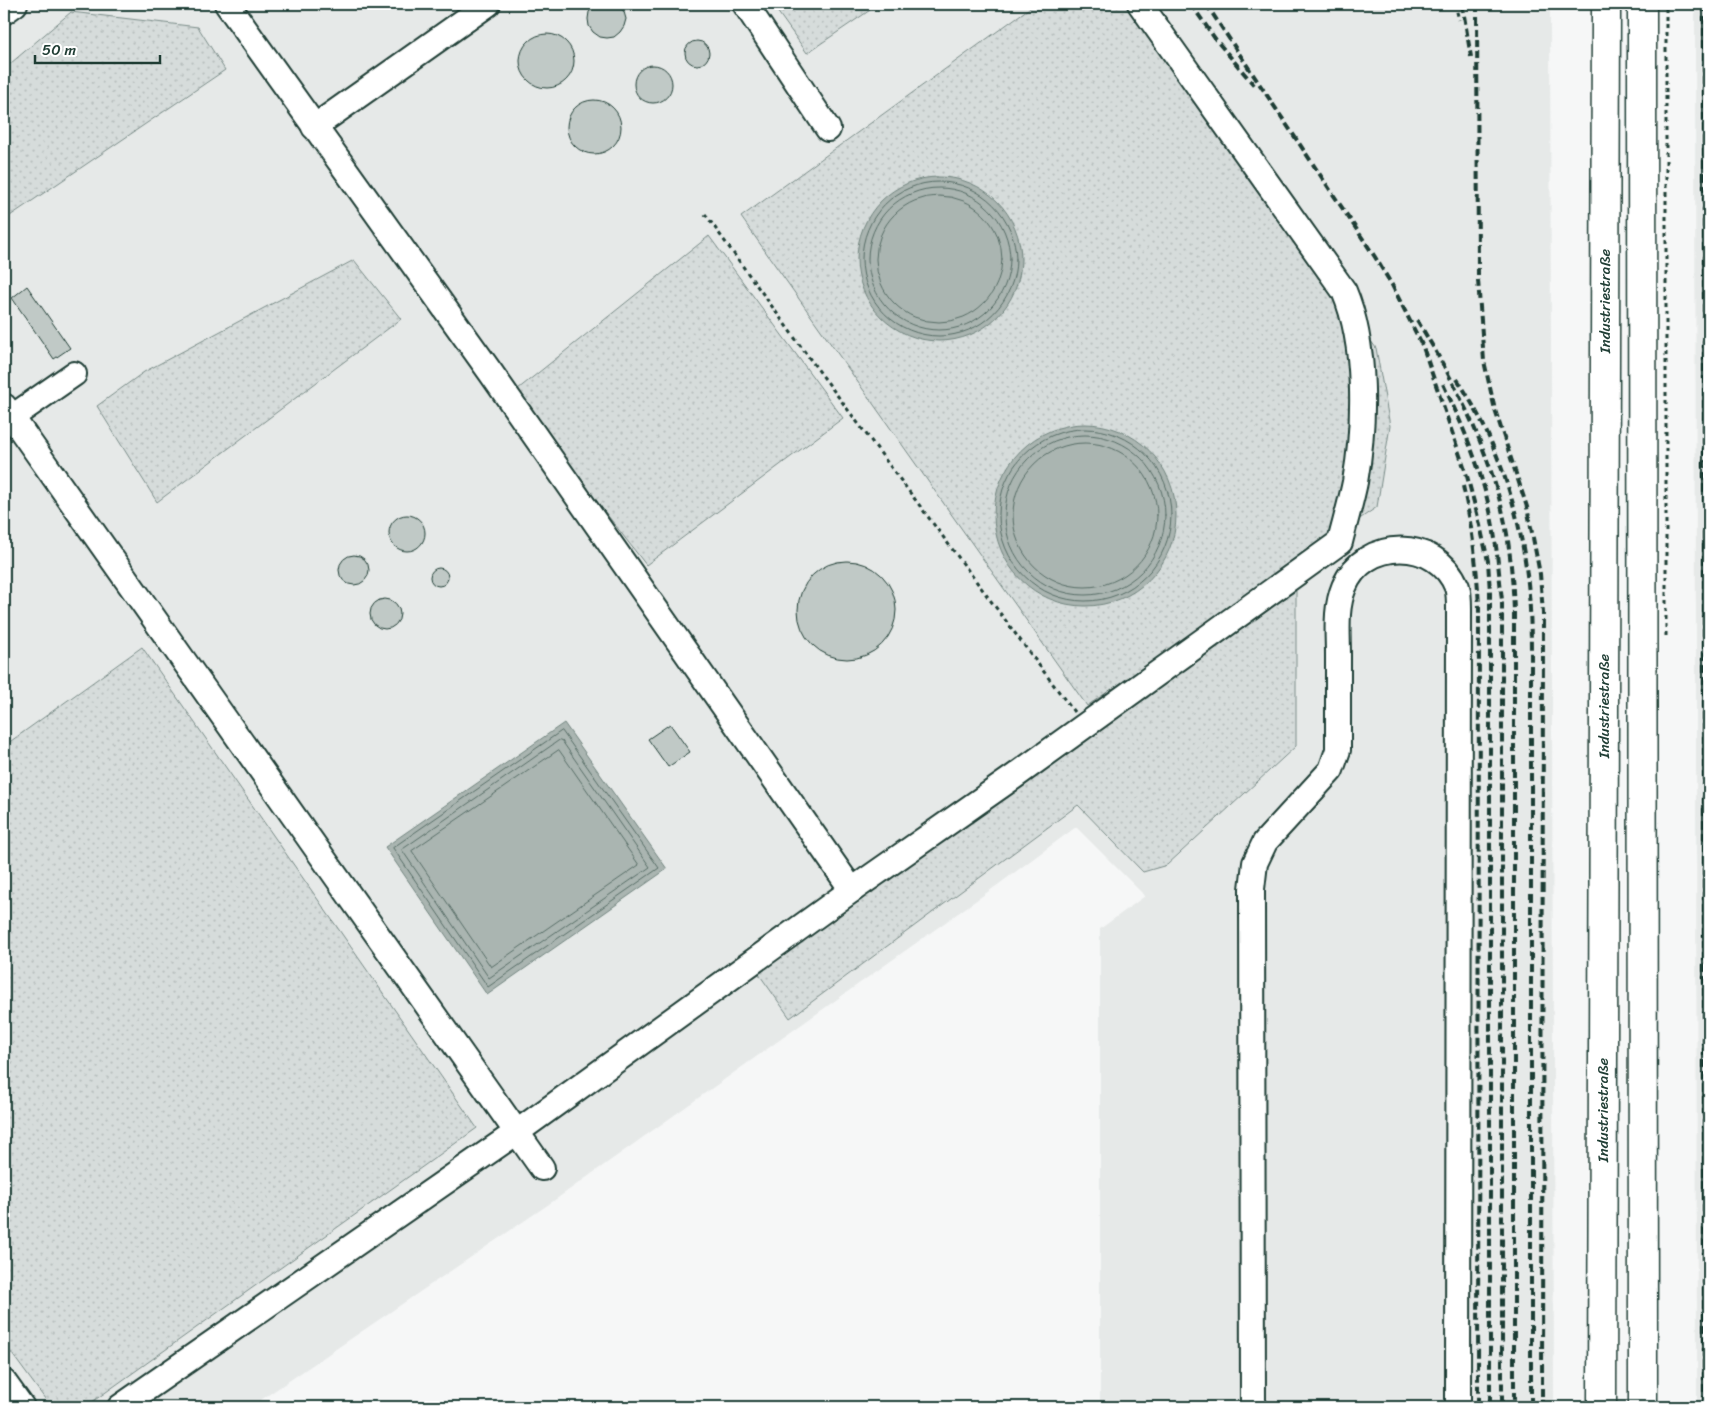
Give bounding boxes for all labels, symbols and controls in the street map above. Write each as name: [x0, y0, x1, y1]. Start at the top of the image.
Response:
scale bar: [35, 32, 160, 64]
text: 50 m: [42, 37, 77, 63]
street label: Industriestraße: [1592, 248, 1618, 354]
street label: Industriestraße: [1591, 653, 1617, 759]
street label: Industriestraße: [1590, 1057, 1616, 1163]

